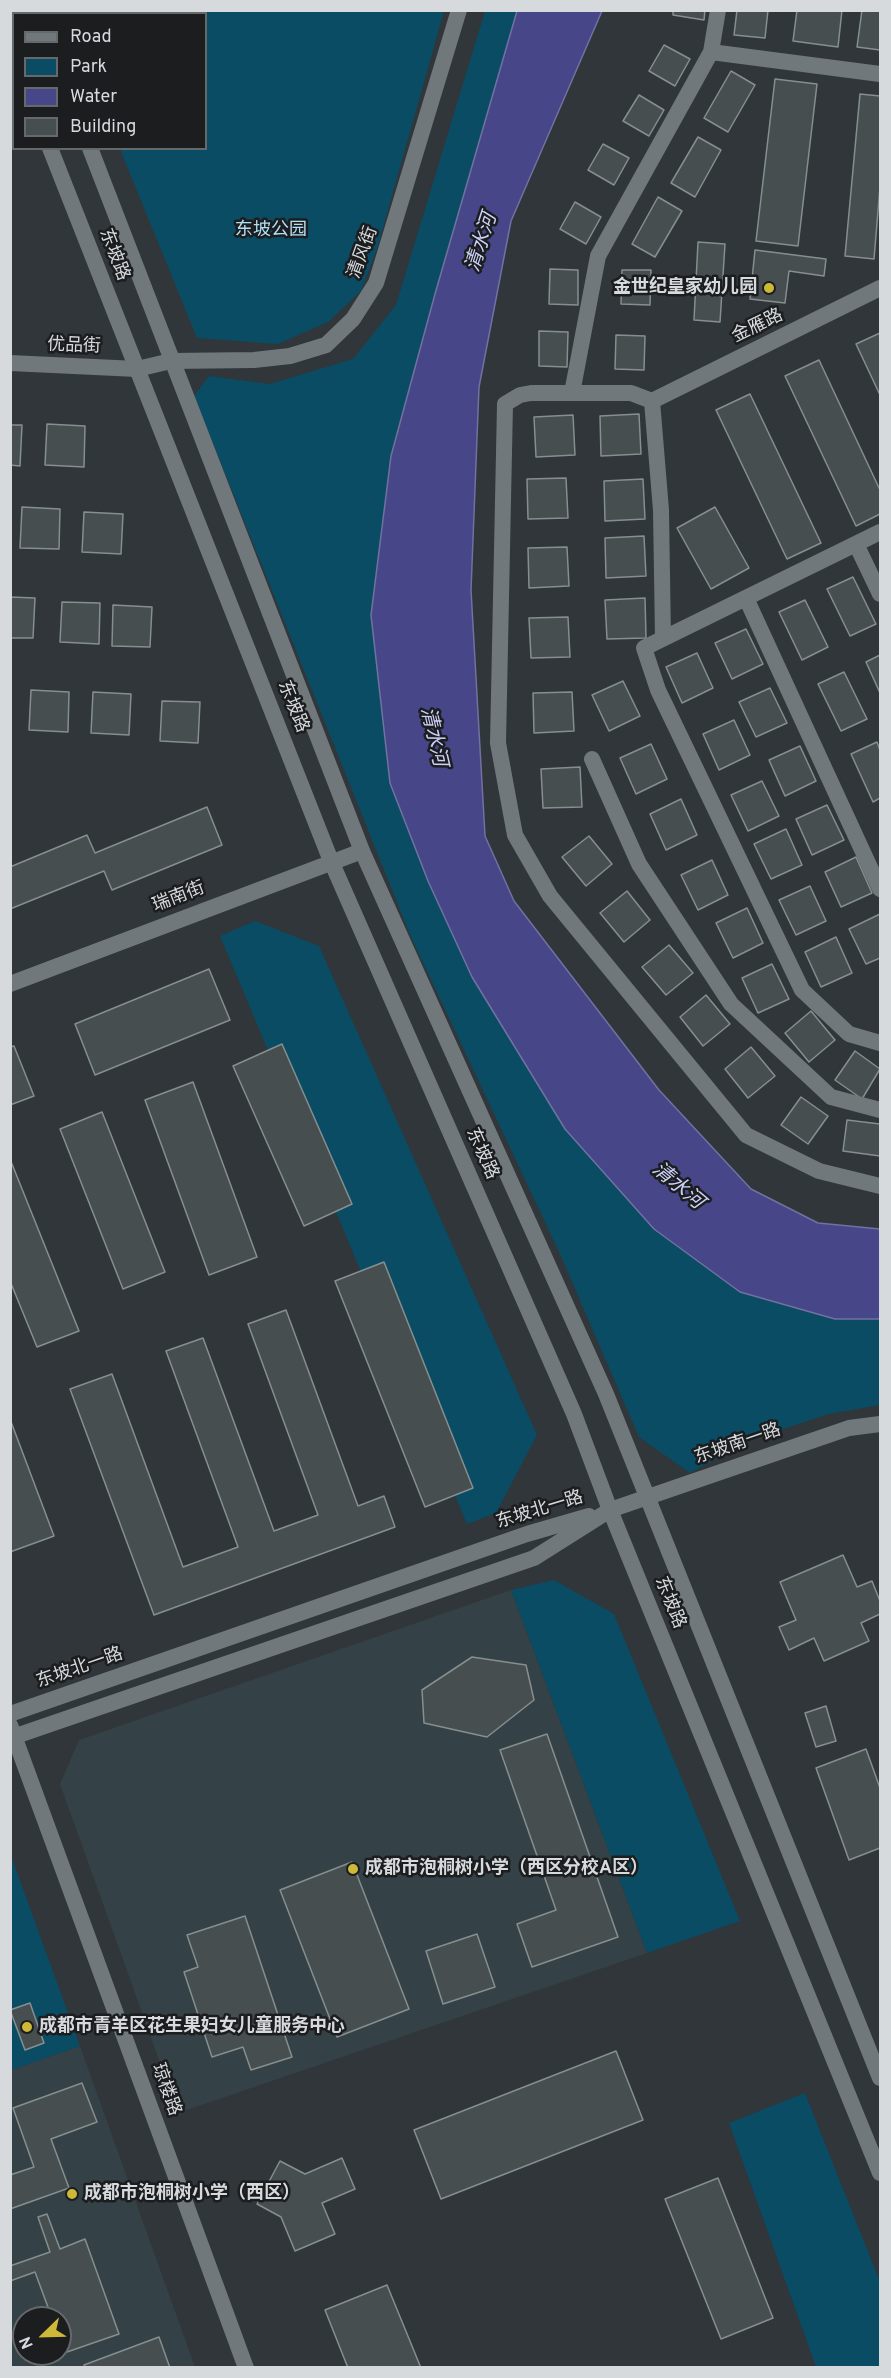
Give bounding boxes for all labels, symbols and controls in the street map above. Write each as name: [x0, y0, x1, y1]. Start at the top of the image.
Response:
legend: [12, 12, 207, 150]
text: Road: [70, 26, 112, 49]
text: Park: [70, 56, 107, 79]
text: Water: [70, 86, 117, 109]
text: Building: [70, 116, 136, 139]
water label: 清水河: [462, 211, 504, 275]
park label: 东坡公园: [235, 220, 307, 242]
street label: 清风街: [345, 224, 383, 282]
street label: 东坡路: [93, 226, 133, 284]
place label: 金世纪皇家幼儿园: [613, 277, 757, 299]
marker: 金世纪皇家幼儿园: [762, 281, 776, 295]
street label: 金雁路: [729, 305, 787, 349]
street label: 优品街: [47, 335, 101, 359]
street label: 东坡路: [272, 678, 312, 736]
water label: 清水河: [414, 705, 450, 769]
street label: 瑞南街: [150, 878, 208, 918]
street label: 东坡路: [460, 1125, 502, 1183]
water label: 清水河: [646, 1159, 708, 1215]
street label: 东坡南一路: [692, 1420, 784, 1470]
street label: 东坡北一路: [494, 1488, 586, 1534]
street label: 东坡路: [649, 1574, 689, 1632]
street label: 东坡北一路: [34, 1644, 126, 1694]
place label: 成都市泡桐树小学（西区分校A区）: [365, 1858, 648, 1880]
marker: 成都市泡桐树小学（西区分校A区）: [346, 1862, 360, 1876]
place label: 成都市青羊区花生果妇女儿童服务中心: [39, 2016, 345, 2038]
marker: 成都市青羊区花生果妇女儿童服务中心: [20, 2020, 34, 2034]
street label: 琼楼路: [146, 2061, 184, 2119]
place label: 成都市泡桐树小学（西区）: [84, 2183, 300, 2205]
marker: 成都市泡桐树小学（西区）: [65, 2187, 79, 2201]
north arrow: [12, 2306, 72, 2366]
text: N: [16, 2333, 39, 2351]

